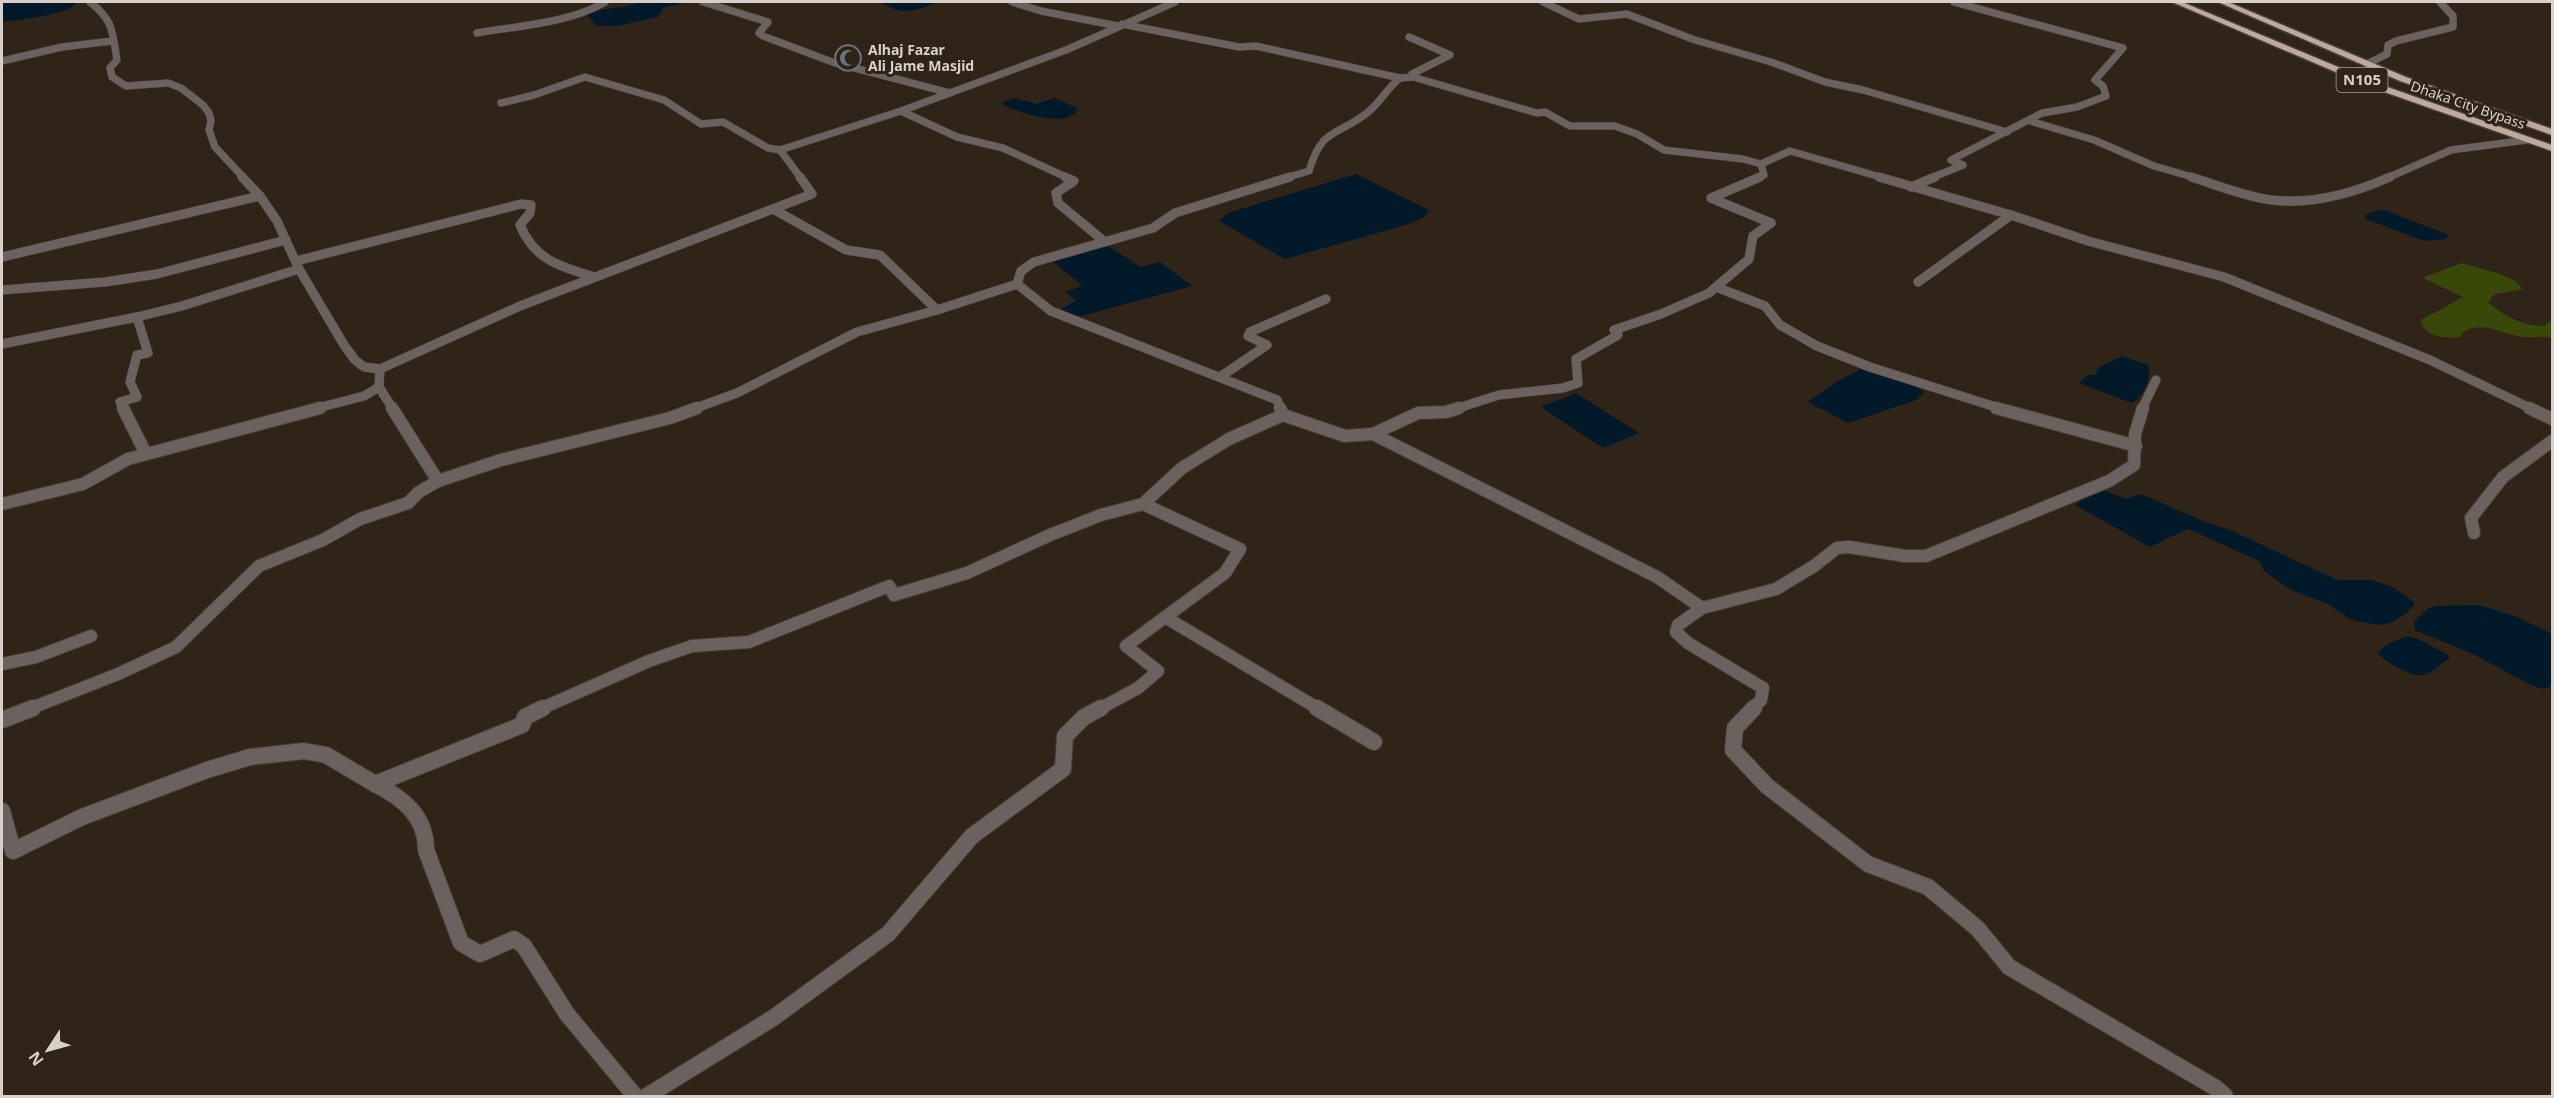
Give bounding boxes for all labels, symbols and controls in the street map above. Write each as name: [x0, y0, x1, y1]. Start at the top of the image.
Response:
place label: Alhaj Fazar Ali Jame Masjid: [868, 40, 974, 75]
mosque icon: Alhaj Fazar Ali Jame Masjid: [833, 43, 863, 73]
road number: N105: [2336, 68, 2388, 92]
street label: Dhaka City Bypass: [2408, 76, 2528, 133]
north arrow: [18, 1020, 78, 1080]
text: N: [23, 1047, 49, 1071]

